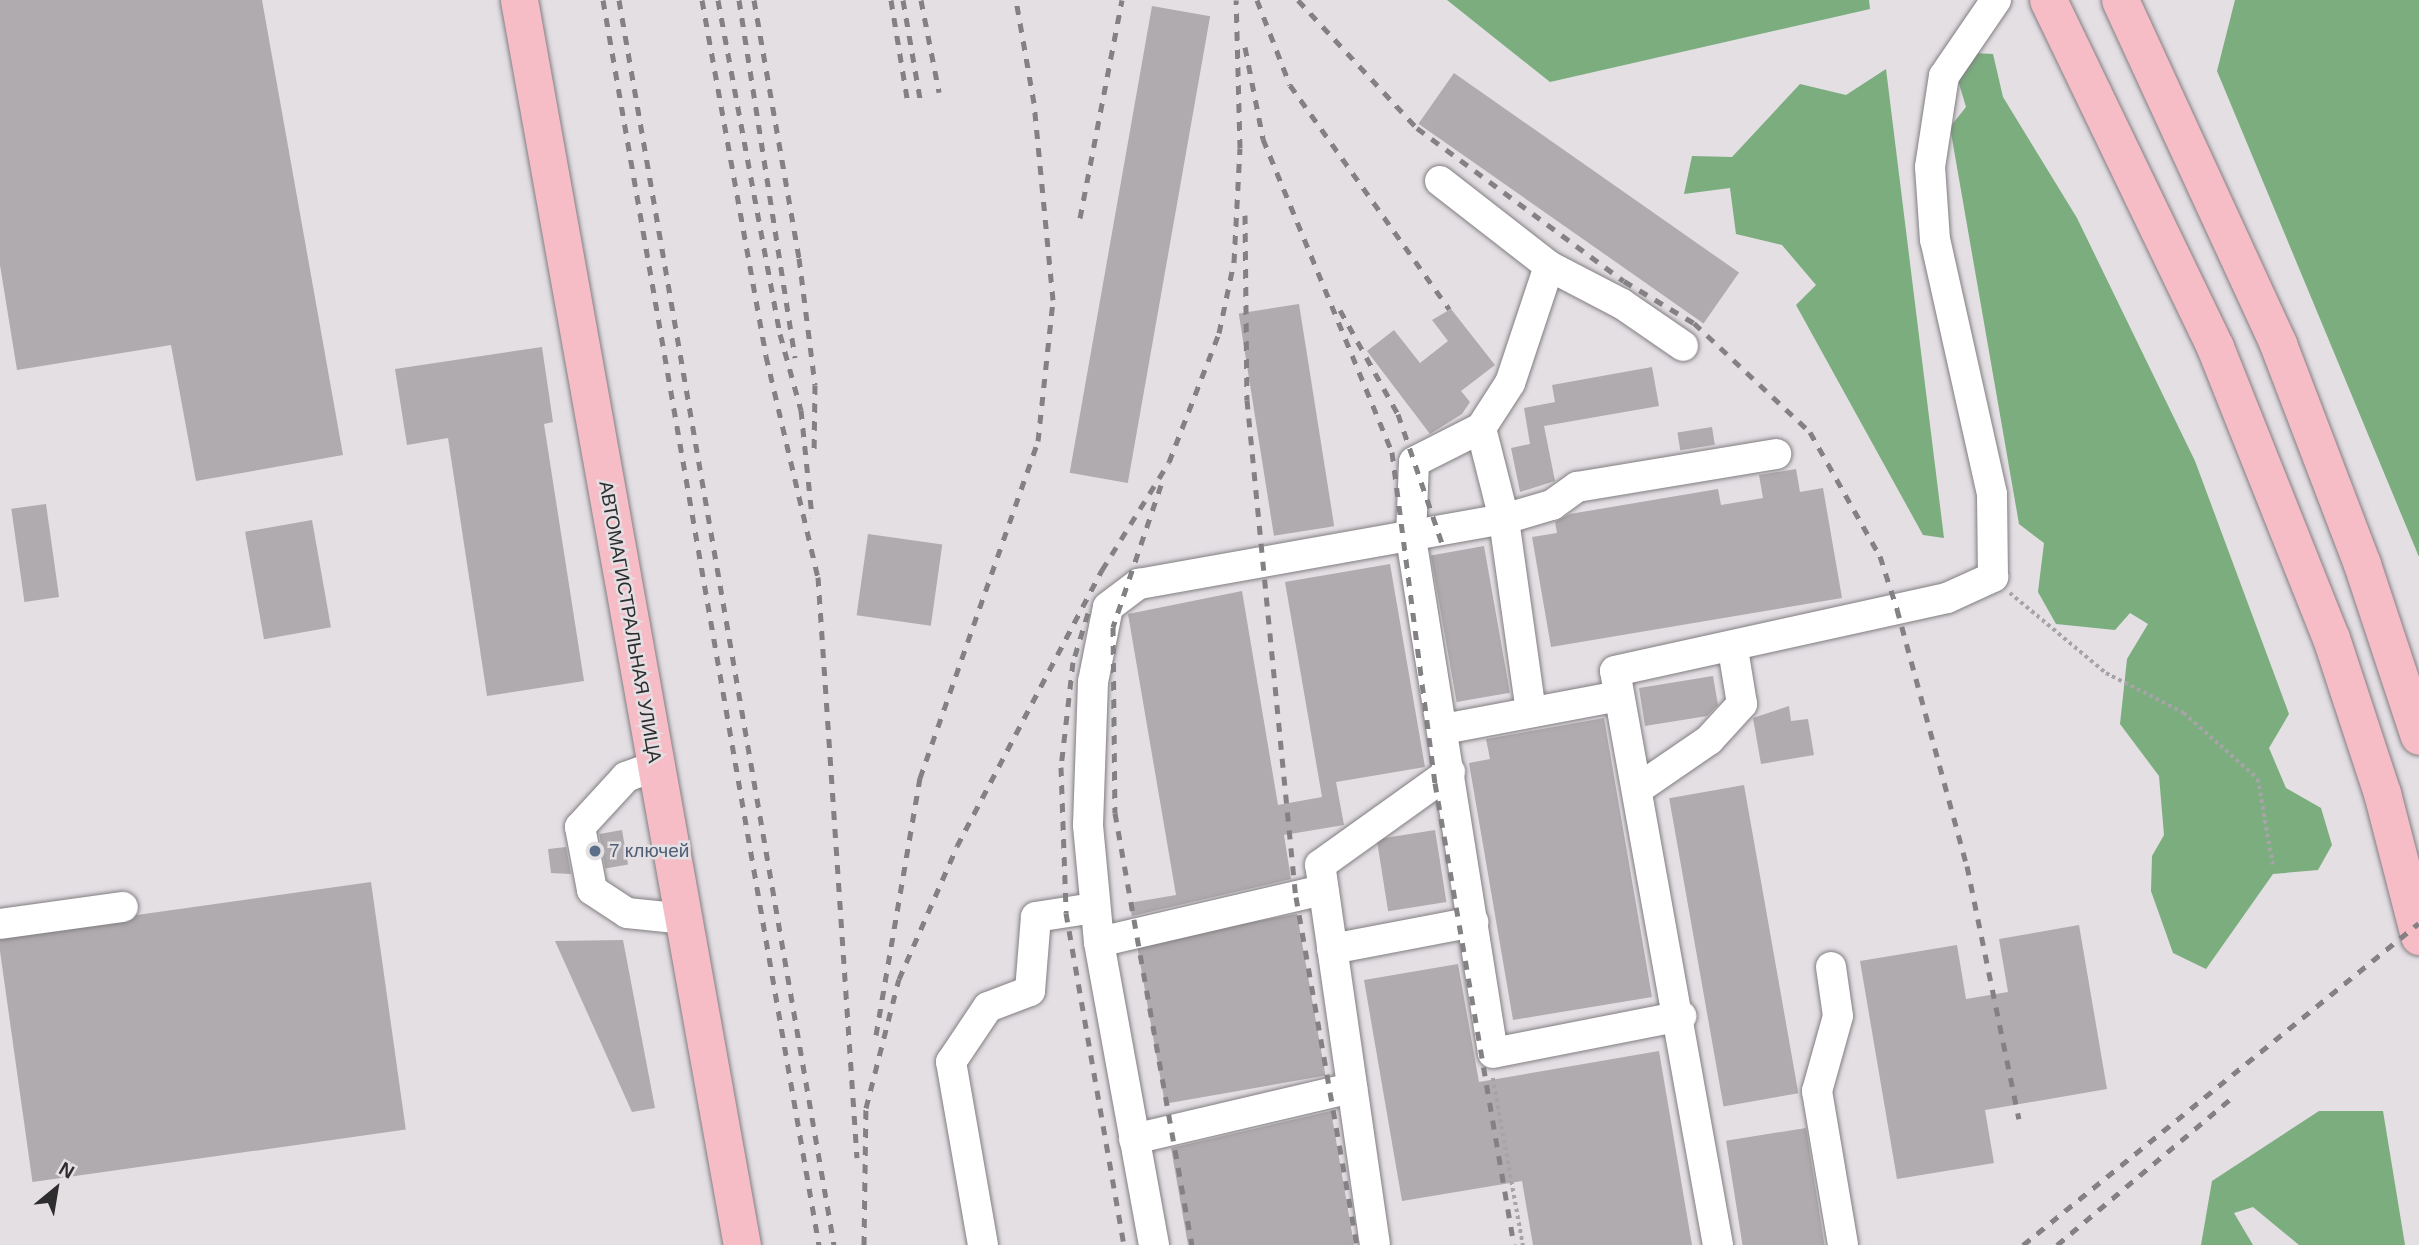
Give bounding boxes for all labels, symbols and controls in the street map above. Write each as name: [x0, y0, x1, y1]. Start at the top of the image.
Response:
street label: АВТОМАГИСТРАЛЬНАЯ УЛИЦА: [594, 479, 666, 765]
place label: 7 ключей: [609, 840, 689, 862]
marker: 7 ключей: [587, 843, 603, 859]
north arrow: [21, 1154, 91, 1224]
text: N: [56, 1158, 78, 1183]

